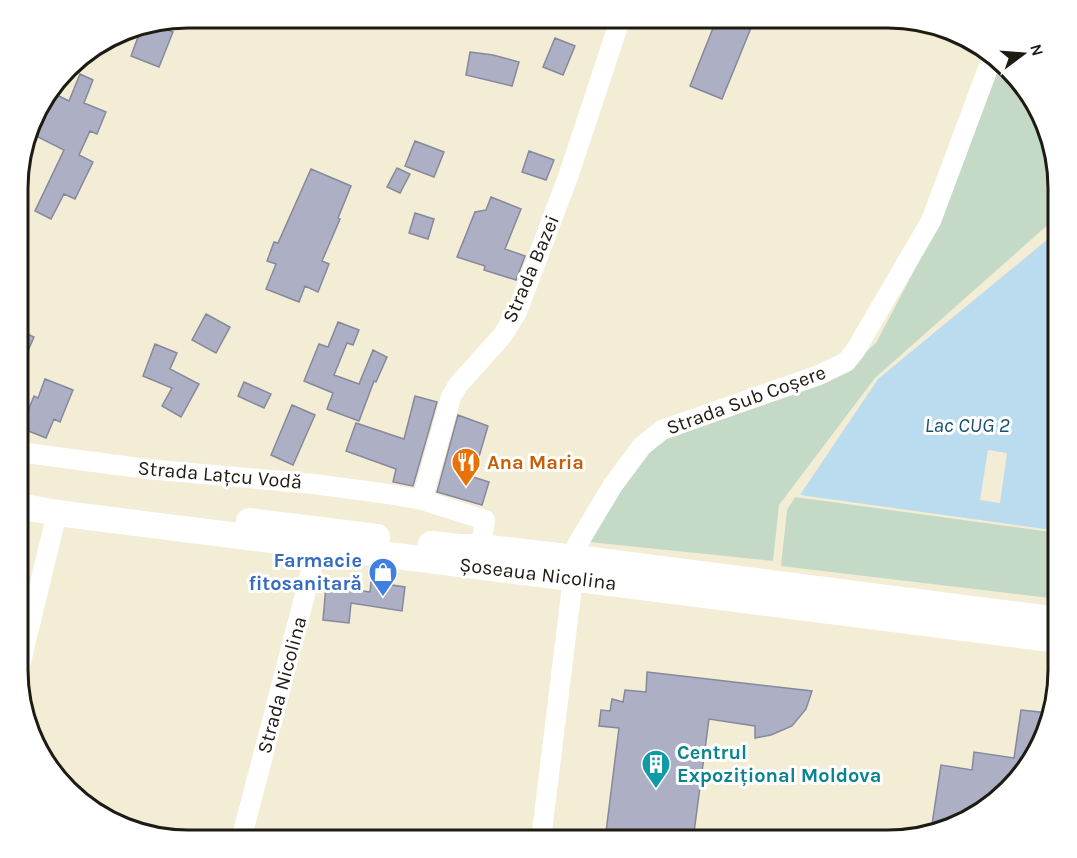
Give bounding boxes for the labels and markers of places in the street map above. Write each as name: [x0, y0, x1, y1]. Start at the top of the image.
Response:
restaurant icon: Ana Maria: [450, 446, 482, 488]
place label: Ana Maria: [487, 451, 584, 474]
place label: Farmacie fitosanitară: [248, 549, 362, 595]
shop icon: Farmacie fitosanitară: [367, 556, 399, 598]
place label: Centrul Expozițional Moldova: [677, 741, 881, 787]
building icon: Centrul Expozițional Moldova: [640, 748, 672, 790]

